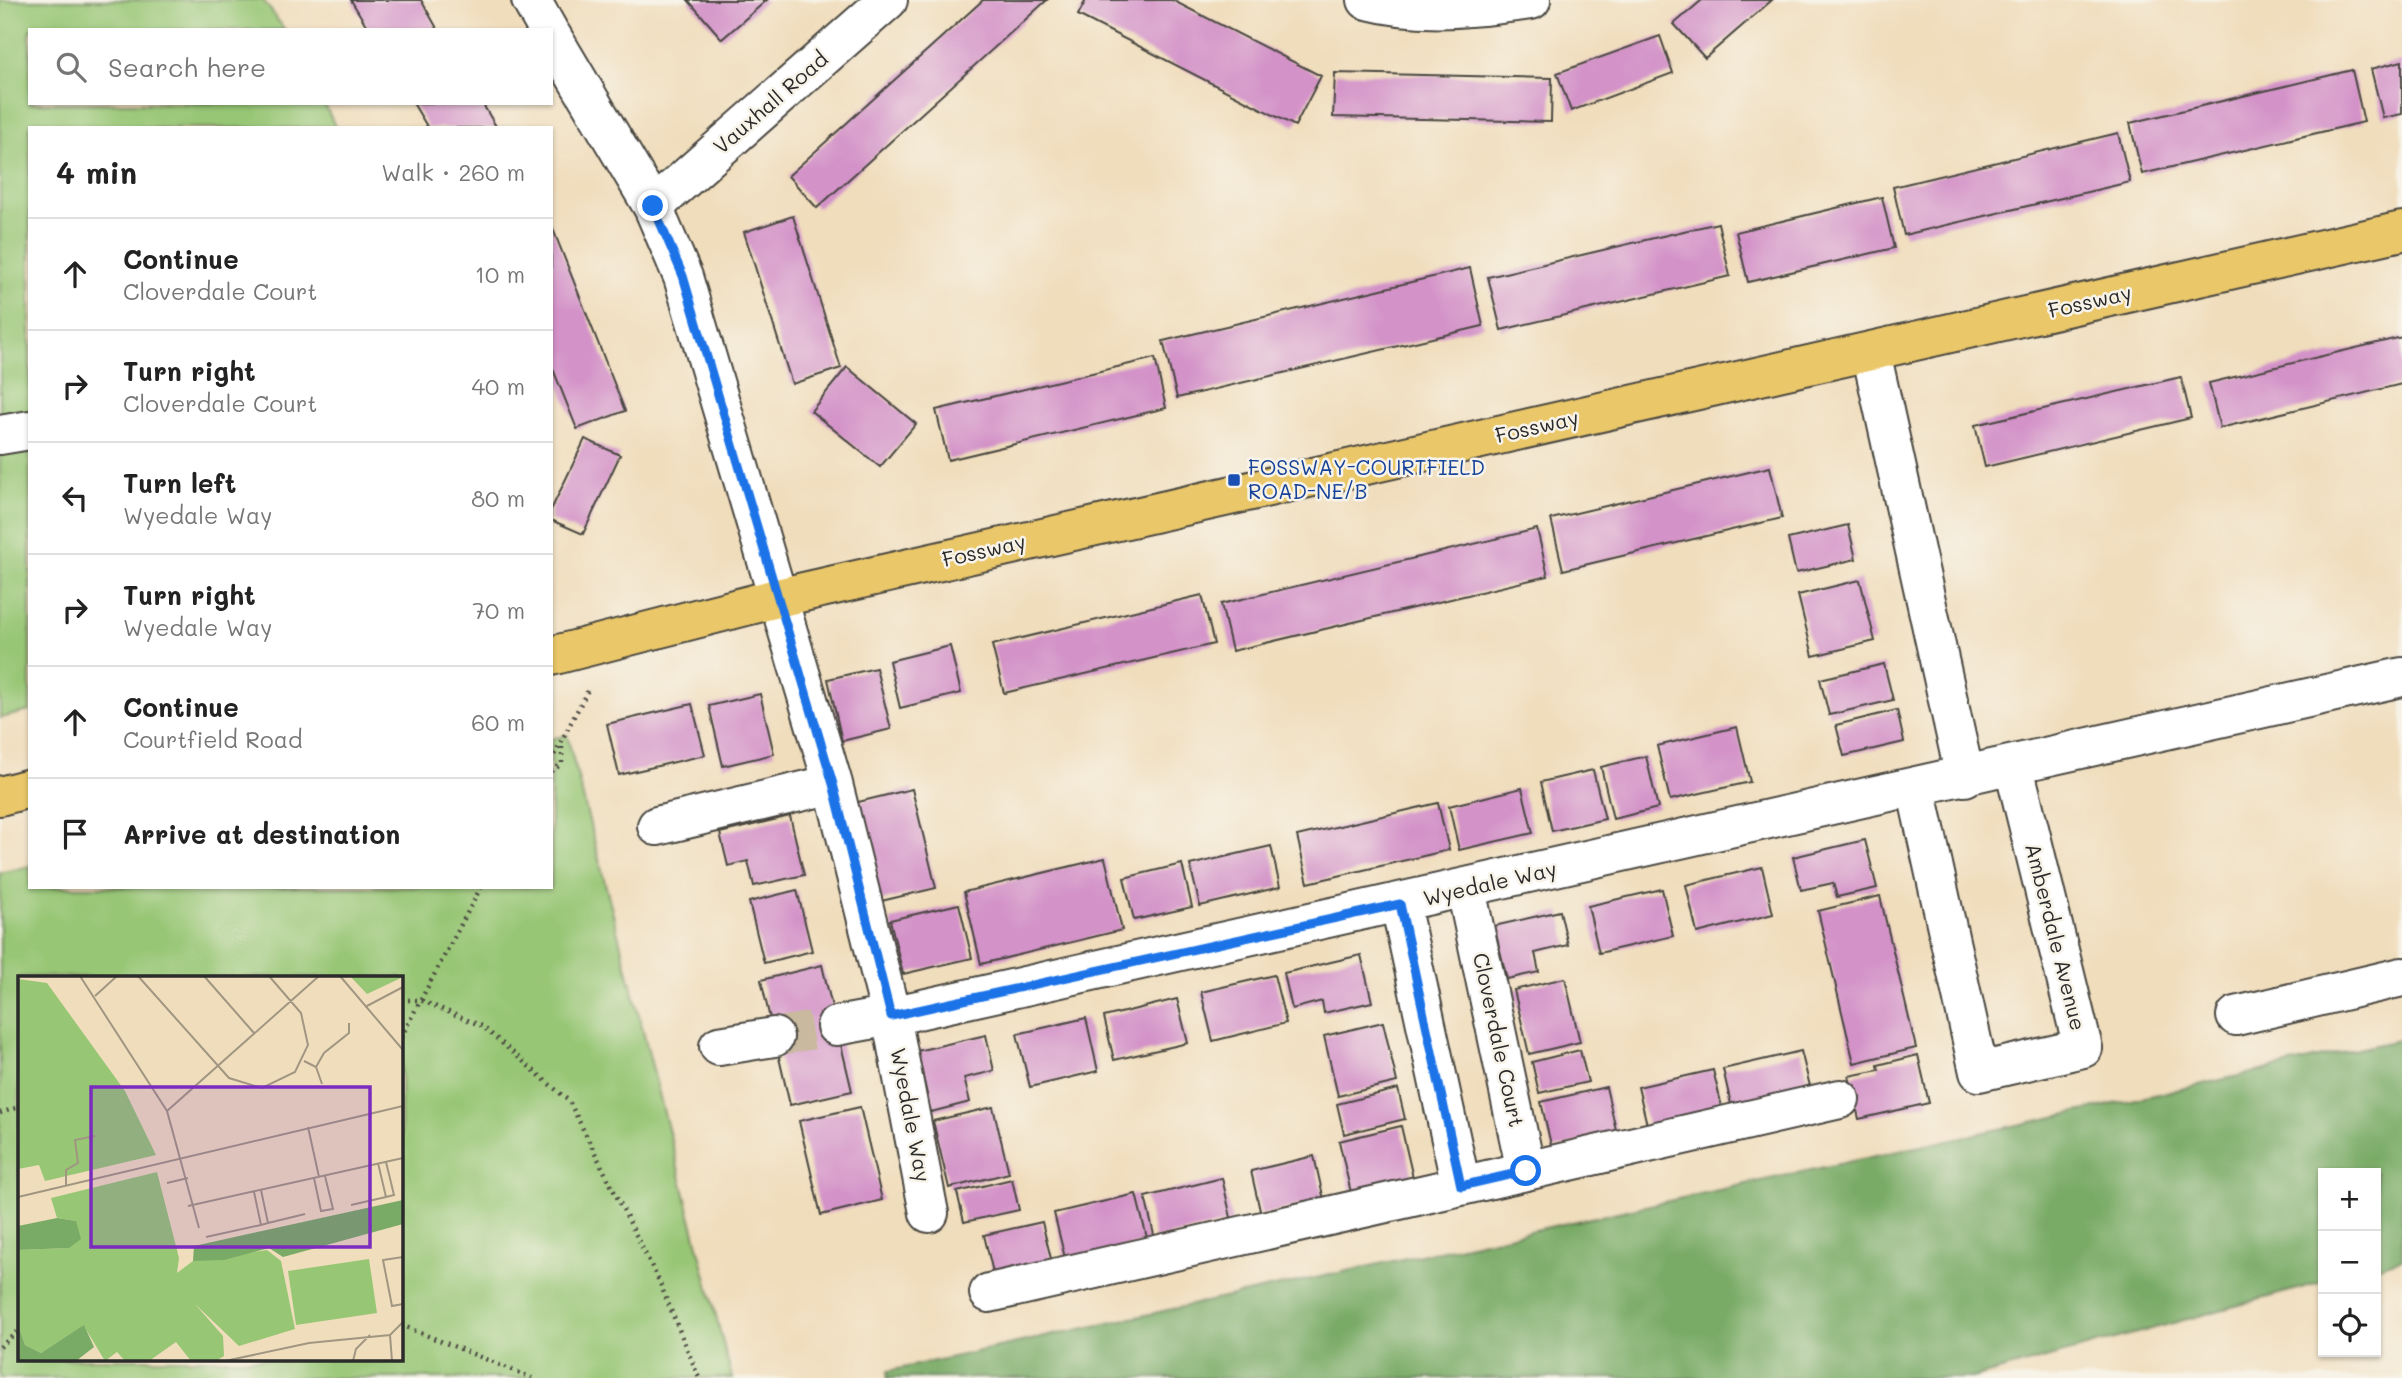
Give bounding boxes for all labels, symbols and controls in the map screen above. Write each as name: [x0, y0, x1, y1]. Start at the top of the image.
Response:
search box: [28, 28, 553, 105]
street label: Vauxhall Road: [707, 45, 833, 159]
icon: search: [52, 48, 90, 86]
text: Search here: [108, 50, 266, 84]
text: 4 min: [56, 152, 137, 192]
text: Walk · 260 m: [381, 157, 525, 187]
route end: [637, 190, 668, 221]
text: Continue: [123, 242, 239, 276]
icon: ahead: [56, 255, 94, 293]
text: 10 m: [475, 259, 525, 289]
text: Cloverdale Court: [123, 276, 317, 306]
street label: Fossway: [2045, 278, 2134, 323]
text: Turn right: [123, 354, 256, 388]
icon: right: [56, 367, 94, 405]
text: 40 m: [472, 371, 525, 401]
text: Cloverdale Court: [123, 388, 317, 418]
street label: Fossway: [1492, 403, 1581, 448]
place label: FOSSWAY-COURTFIELD ROAD-NE/B: [1248, 453, 1485, 504]
text: Turn left: [123, 466, 236, 500]
marker: FOSSWAY-COURTFIELD ROAD-NE/B: [1226, 472, 1242, 488]
icon: left: [56, 479, 94, 517]
text: 80 m: [471, 483, 525, 513]
text: Wyedale Way: [123, 500, 272, 530]
street label: Fossway: [939, 527, 1028, 572]
text: Turn right: [123, 578, 256, 612]
icon: right: [56, 591, 94, 629]
text: 70 m: [472, 595, 525, 625]
text: Wyedale Way: [123, 612, 272, 642]
text: Continue: [123, 690, 239, 724]
icon: ahead: [56, 703, 94, 741]
text: 60 m: [471, 707, 525, 737]
text: Courtfield Road: [123, 724, 303, 754]
icon: arrive: [56, 815, 94, 853]
text: Arrive at destination: [123, 817, 400, 851]
street label: Amberdale Avenue: [2020, 840, 2093, 1033]
street label: Wyedale Way: [1420, 854, 1559, 911]
street label: Cloverdale Court: [1468, 950, 1531, 1129]
inset map: [18, 976, 402, 1360]
street label: Wyedale Way: [885, 1045, 938, 1184]
route start: [1510, 1155, 1541, 1186]
map controls: [2318, 1168, 2381, 1357]
button: +: [2318, 1168, 2381, 1231]
button: −: [2318, 1231, 2381, 1294]
button: locate: [2318, 1294, 2381, 1357]

